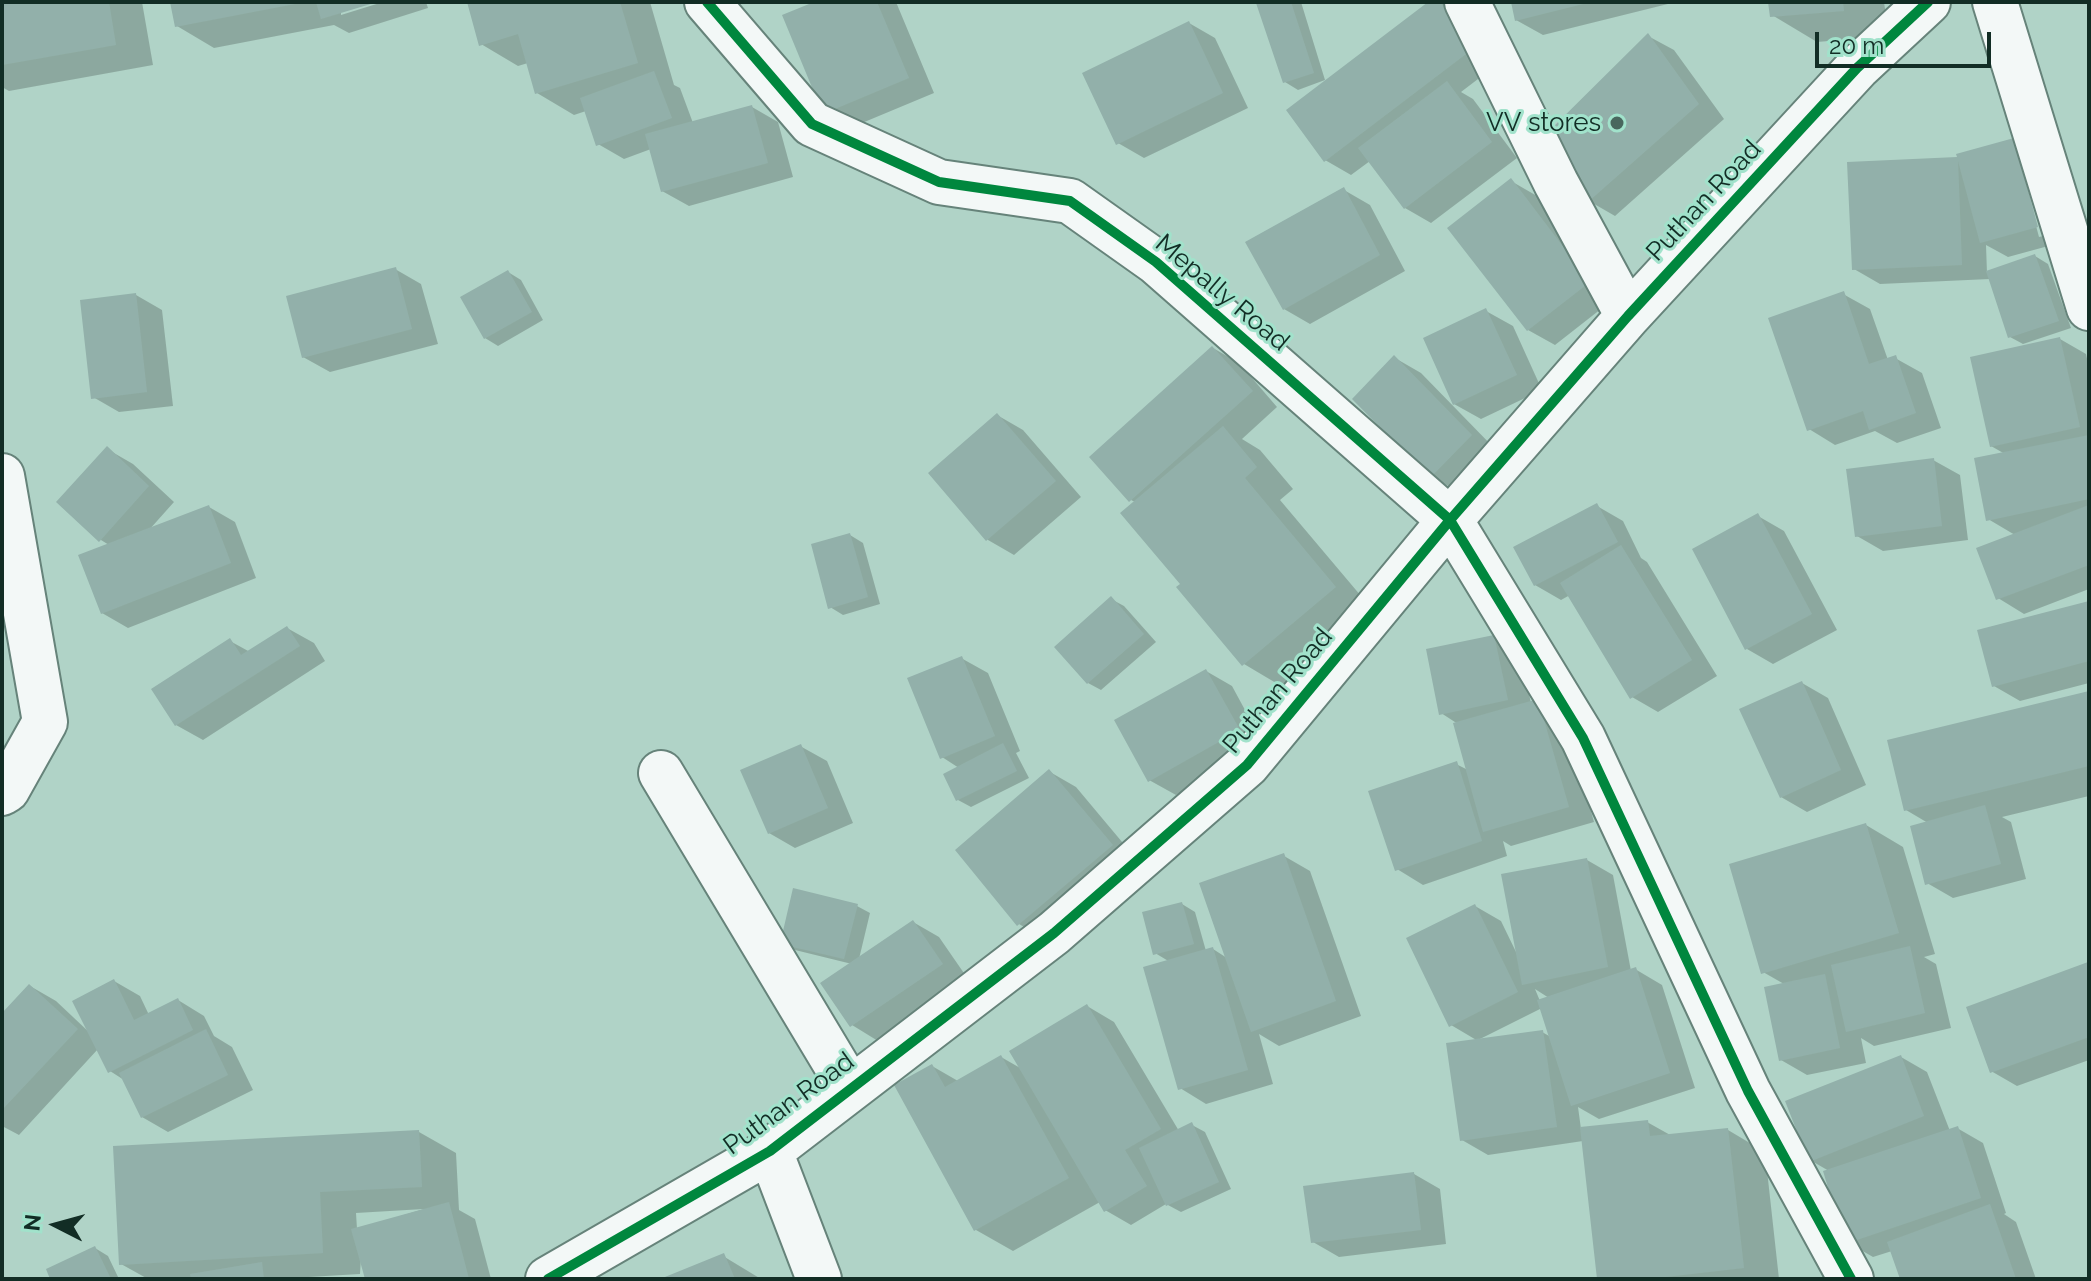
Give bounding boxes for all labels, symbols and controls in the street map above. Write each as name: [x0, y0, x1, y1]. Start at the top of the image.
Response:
scale bar: [1819, 16, 1995, 66]
text: 20 m: [1829, 31, 1884, 60]
place label: VV stores: [1486, 107, 1601, 139]
marker: VV stores: [1608, 114, 1626, 132]
street label: Puthan Road: [1640, 134, 1768, 268]
street label: Mepally Road: [1149, 228, 1295, 358]
street label: Puthan Road: [1217, 622, 1339, 760]
street label: Puthan Road: [718, 1046, 860, 1162]
north arrow: [16, 1185, 96, 1265]
text: N: [18, 1213, 46, 1232]

